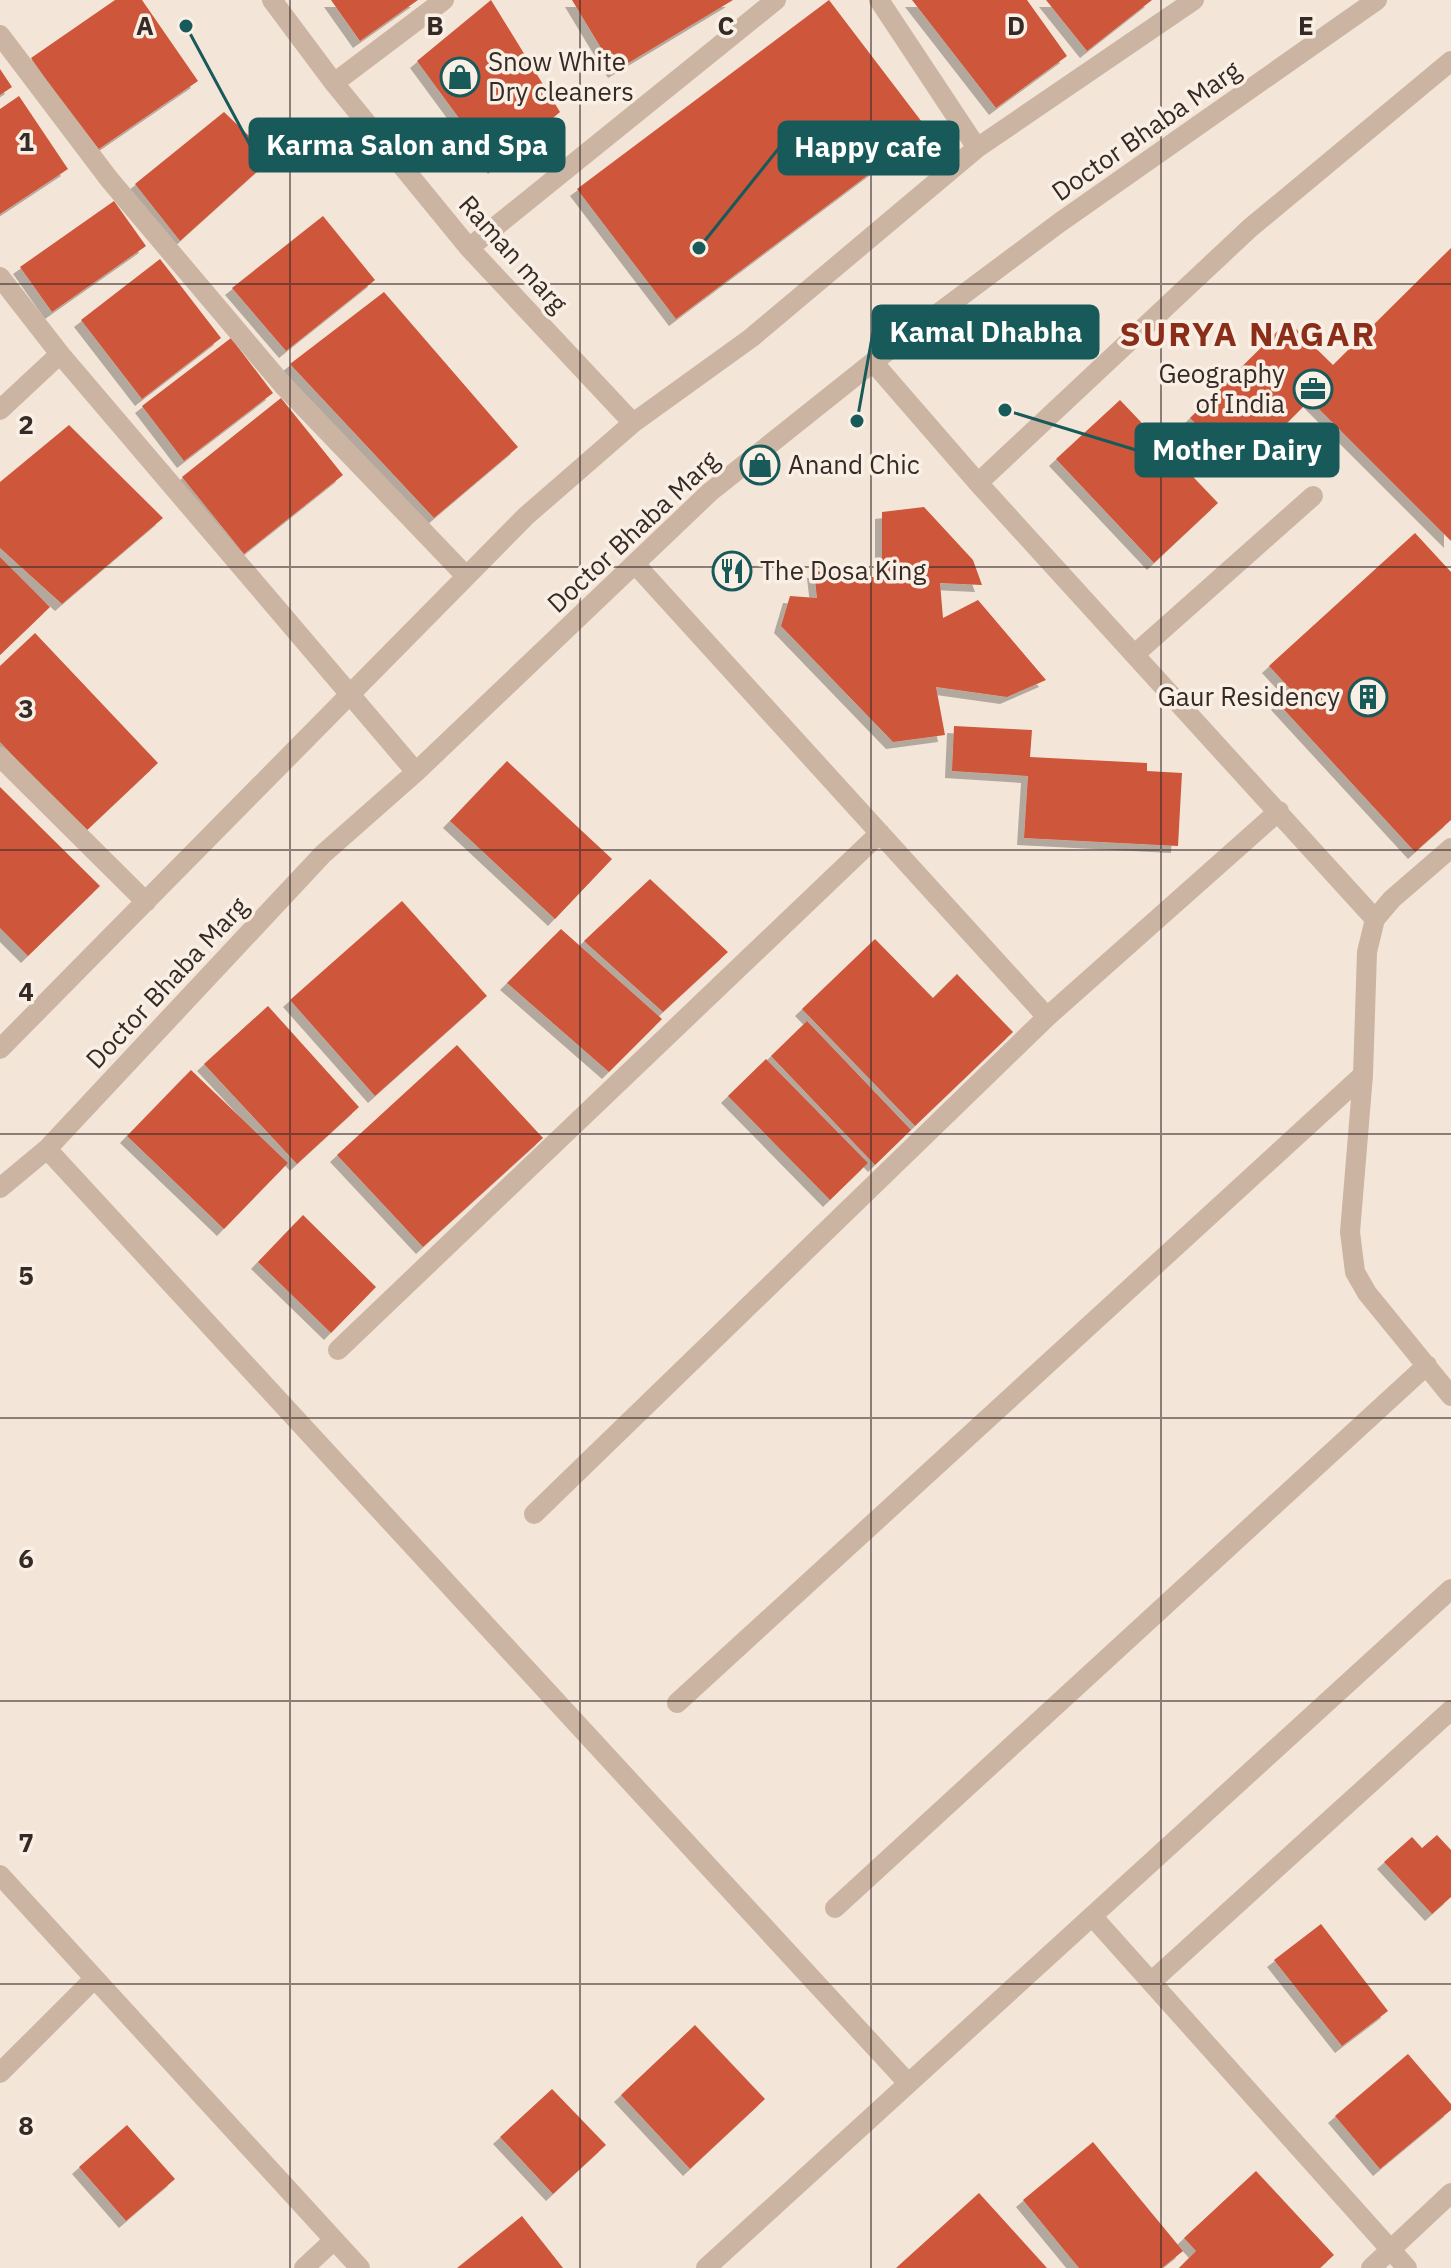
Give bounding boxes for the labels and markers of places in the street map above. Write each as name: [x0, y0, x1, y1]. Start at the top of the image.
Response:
place label: Snow White Dry cleaners: [488, 44, 634, 108]
shop icon: Snow White Dry cleaners: [439, 56, 481, 98]
callout: Karma Salon and Spa: [250, 119, 564, 171]
callout: Happy cafe: [779, 122, 958, 174]
callout: Kamal Dhabha: [873, 306, 1098, 358]
place label: Geography of India: [1158, 356, 1285, 420]
office icon: Geography of India: [1292, 368, 1334, 410]
callout: Mother Dairy: [1136, 424, 1338, 476]
shop icon: Anand Chic: [739, 444, 781, 486]
place label: Anand Chic: [788, 447, 920, 481]
restaurant icon: The Dosa King: [711, 550, 753, 592]
place label: The Dosa King: [760, 553, 926, 587]
building icon: Gaur Residency: [1347, 676, 1389, 718]
place label: Gaur Residency: [1158, 679, 1340, 713]

